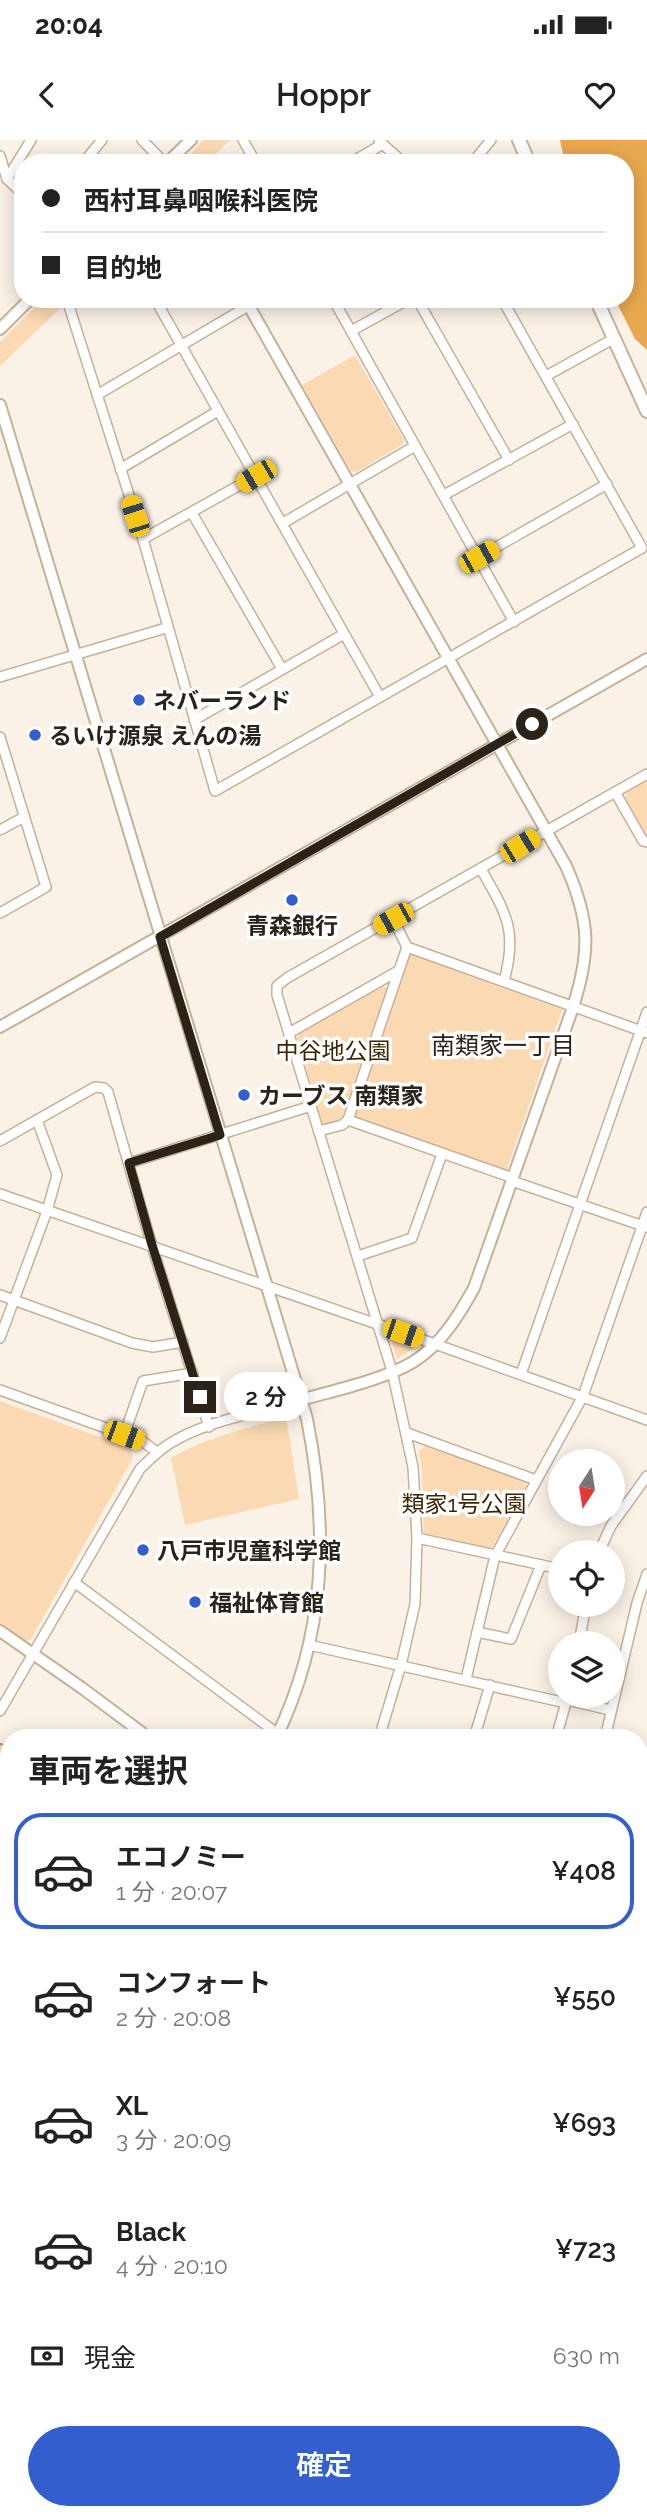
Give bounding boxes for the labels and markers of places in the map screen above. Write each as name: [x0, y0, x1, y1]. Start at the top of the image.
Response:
place label: ネバーランド: [153, 687, 291, 714]
marker: ネバーランド: [131, 692, 147, 708]
place label: るいけ源泉 えんの湯: [49, 722, 262, 749]
marker: るいけ源泉 えんの湯: [27, 727, 43, 743]
marker: 青森銀行: [284, 892, 300, 908]
place label: 青森銀行: [246, 912, 338, 939]
place label: カーブス 南類家: [258, 1082, 423, 1109]
marker: カーブス 南類家: [236, 1087, 252, 1103]
place label: 八戸市児童科学館: [157, 1537, 341, 1564]
marker: 八戸市児童科学館: [135, 1542, 151, 1558]
place label: 福祉体育館: [209, 1589, 324, 1616]
marker: 福祉体育館: [187, 1594, 203, 1610]

